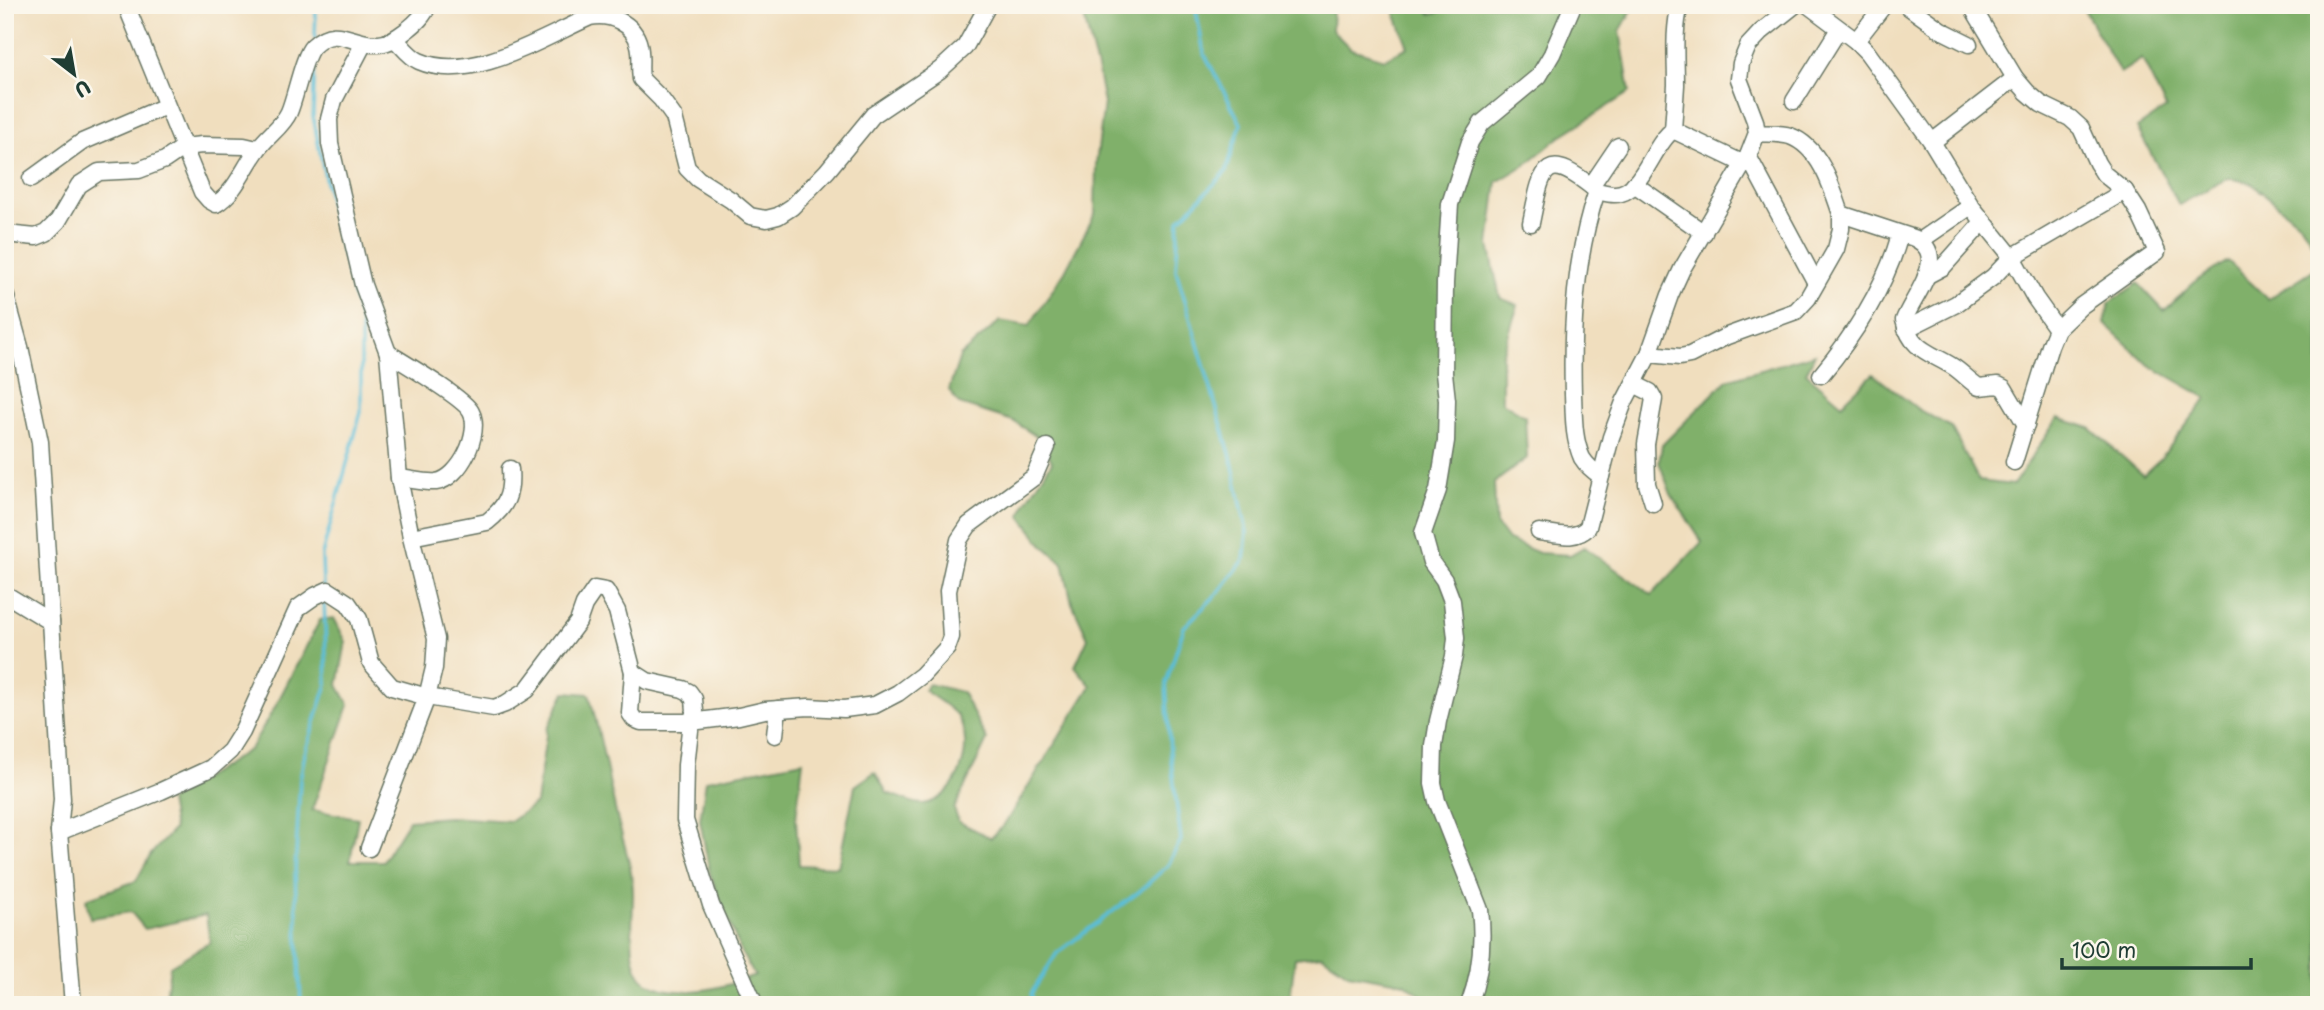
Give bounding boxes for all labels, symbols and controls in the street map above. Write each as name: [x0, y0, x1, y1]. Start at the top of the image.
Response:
north arrow: [38, 38, 108, 108]
text: U: [70, 74, 97, 105]
scale bar: [2062, 926, 2250, 970]
text: 100 m: [2072, 933, 2136, 965]

